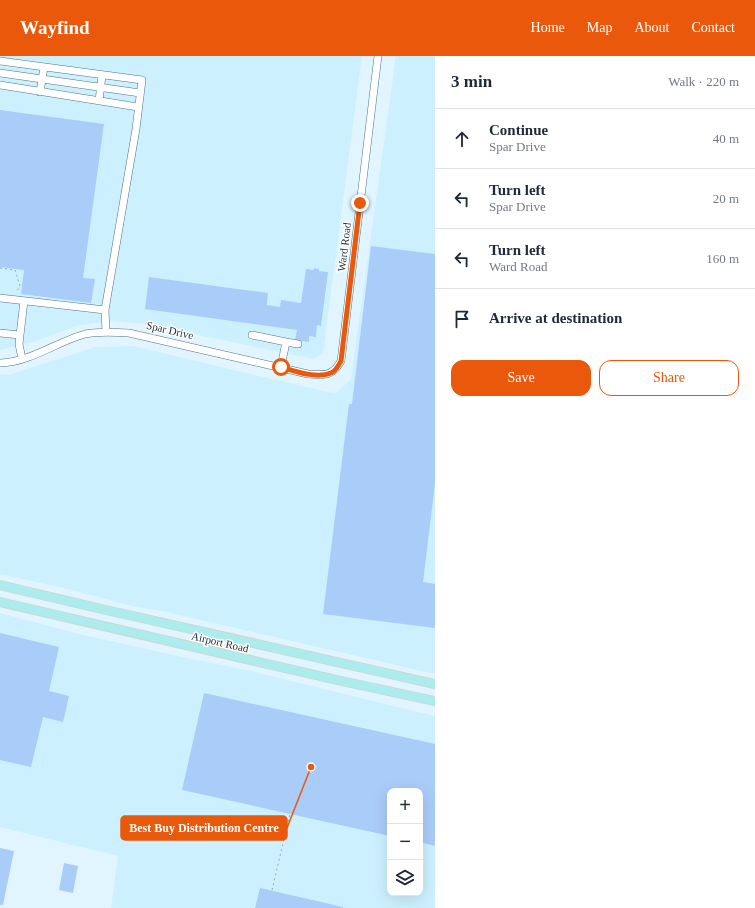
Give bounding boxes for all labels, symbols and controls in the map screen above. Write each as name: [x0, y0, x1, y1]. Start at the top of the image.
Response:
text: Wayfind: [20, 17, 90, 38]
text: Home: [531, 20, 565, 35]
text: Map: [587, 20, 612, 35]
text: About: [634, 20, 669, 35]
text: Contact: [691, 20, 735, 35]
text: 3 min: [451, 72, 492, 91]
text: Walk · 220 m: [668, 74, 739, 89]
text: Continue: [489, 122, 548, 138]
icon: ahead: [451, 128, 473, 150]
text: 40 m: [713, 131, 739, 146]
text: Spar Drive: [489, 139, 546, 154]
text: Turn left: [489, 182, 546, 198]
icon: left: [451, 188, 473, 210]
text: 20 m: [713, 191, 739, 206]
route end: [351, 194, 369, 212]
text: Spar Drive: [489, 199, 546, 214]
street label: Ward Road: [335, 221, 353, 272]
text: Turn left: [489, 242, 546, 258]
icon: left: [451, 248, 473, 270]
text: 160 m: [706, 251, 739, 266]
text: Ward Road: [489, 259, 548, 274]
icon: arrive: [451, 308, 473, 330]
text: Arrive at destination: [489, 310, 622, 326]
street label: Spar Drive: [145, 319, 195, 341]
route start: [272, 358, 290, 376]
button: Save: [451, 360, 591, 396]
button: Share: [599, 360, 739, 396]
street label: Airport Road: [190, 630, 250, 655]
map controls: [387, 788, 423, 896]
button: +: [387, 788, 423, 824]
callout: Best Buy Distribution Centre: [121, 816, 287, 840]
text: Best Buy Distribution Centre: [129, 821, 279, 835]
button: −: [387, 824, 423, 860]
button: layers: [387, 860, 423, 896]

